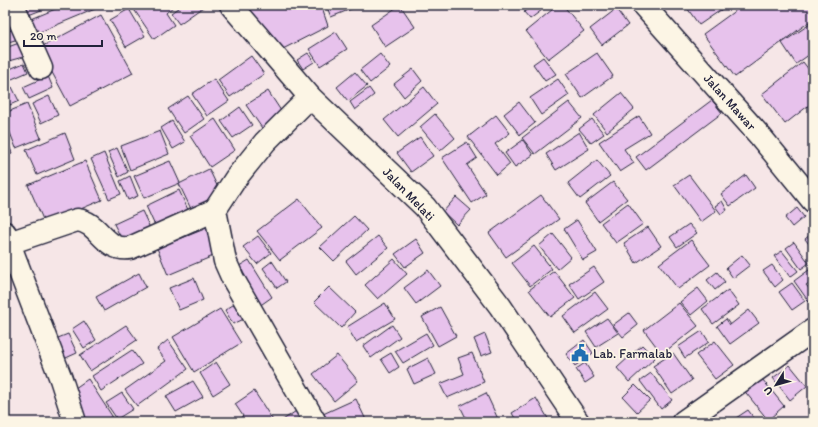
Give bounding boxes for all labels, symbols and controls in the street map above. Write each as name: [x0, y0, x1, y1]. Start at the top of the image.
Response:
scale bar: [24, 22, 102, 48]
text: 20 m: [30, 29, 57, 43]
street label: Jalan Mawar: [701, 71, 760, 134]
street label: Jalan Melati: [380, 164, 438, 224]
public building icon: Lab. Farmalab: [570, 343, 590, 363]
place label: Lab. Farmalab: [593, 346, 672, 361]
north arrow: [756, 365, 796, 405]
text: U: [761, 384, 776, 398]

